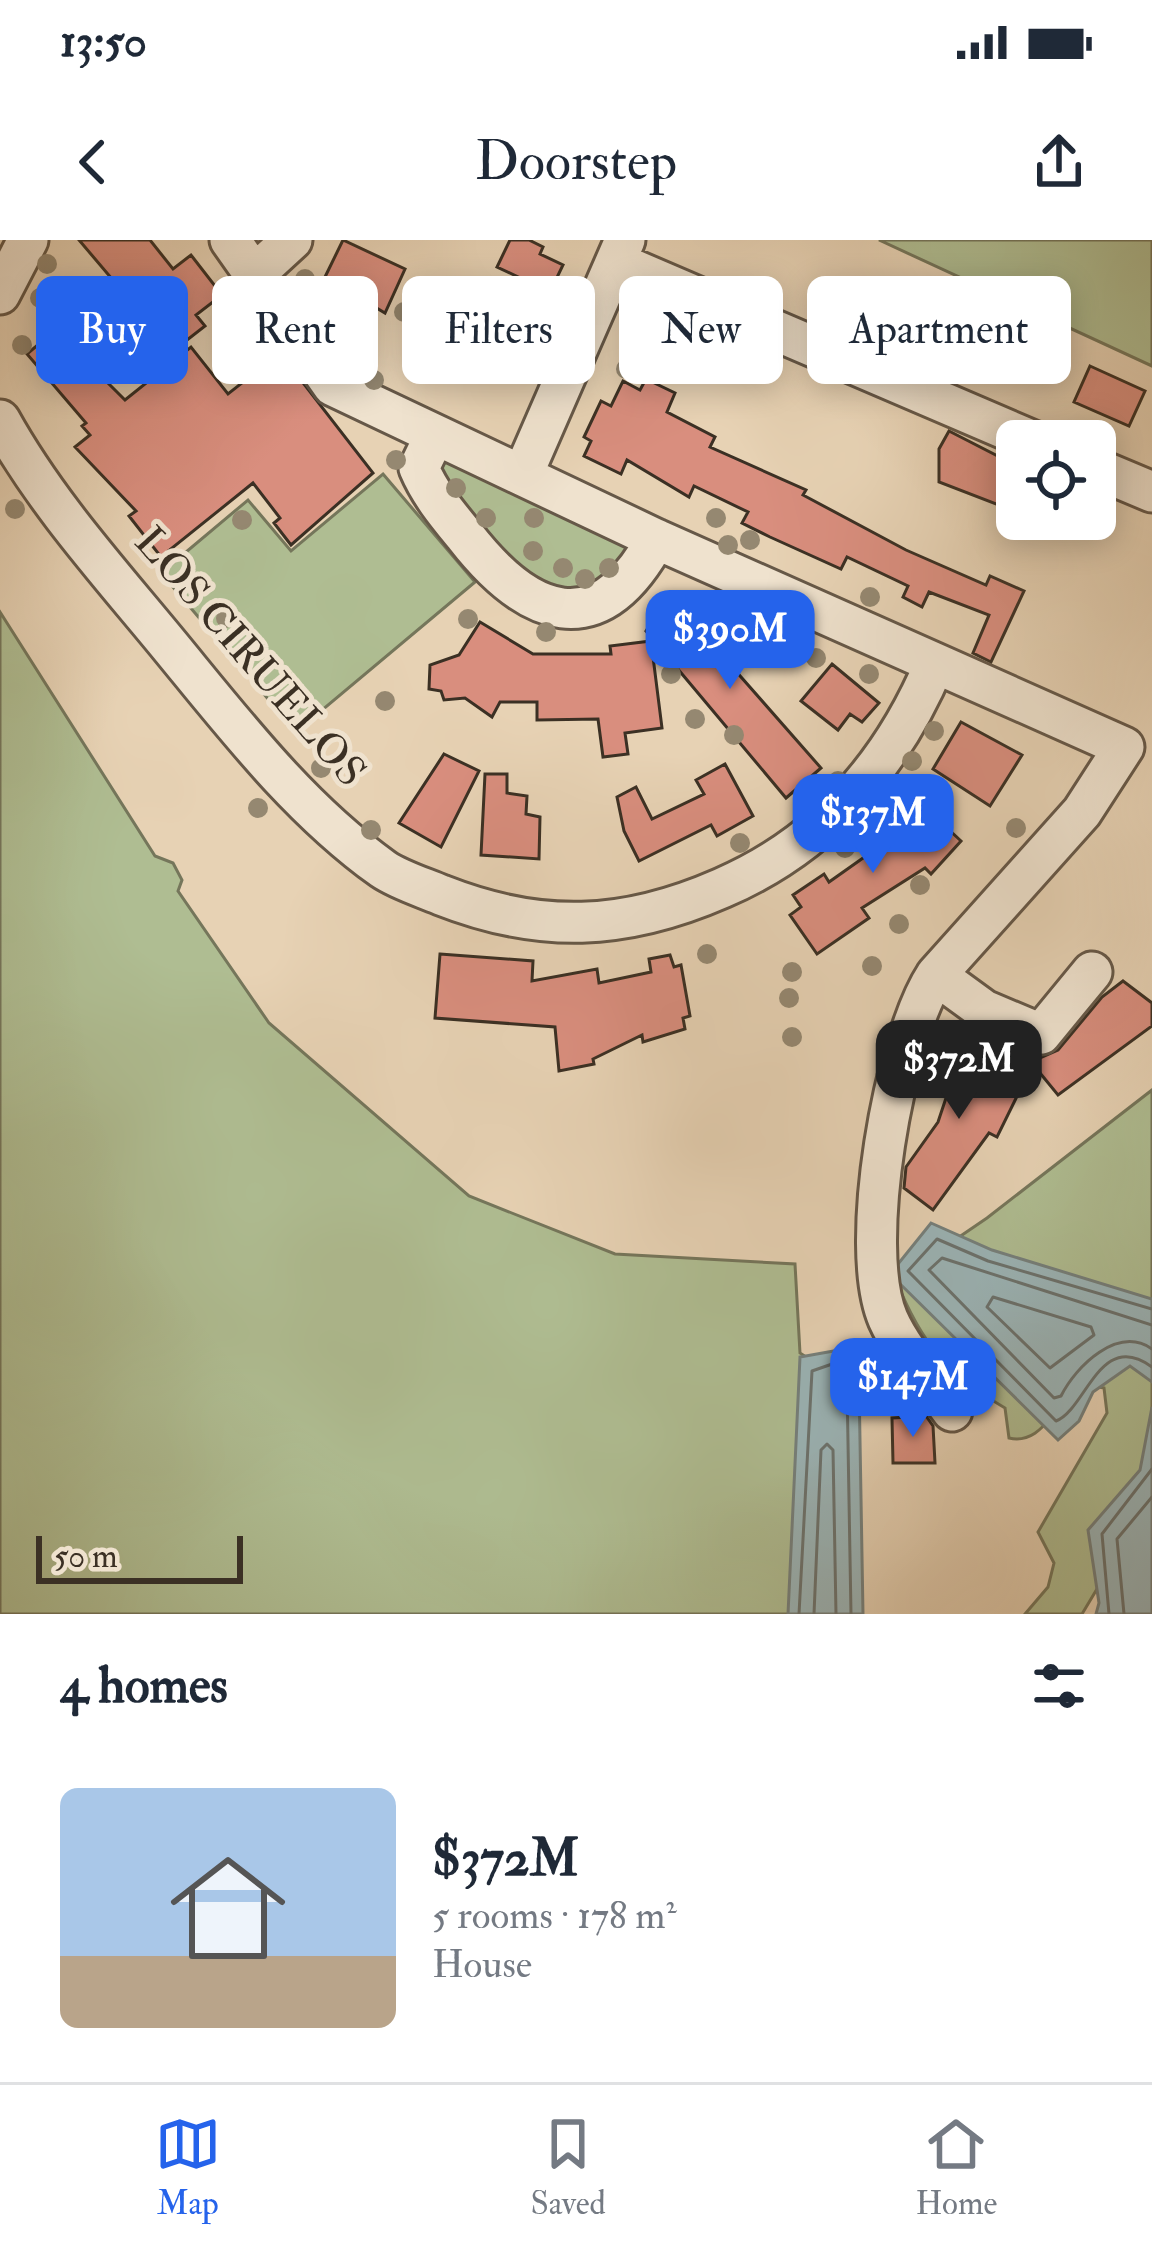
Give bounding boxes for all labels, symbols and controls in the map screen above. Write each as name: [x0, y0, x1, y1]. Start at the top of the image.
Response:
text: 13:50: [60, 14, 147, 70]
text: Doorstep: [475, 128, 677, 196]
icon: back: [60, 129, 126, 195]
icon: share: [1026, 129, 1092, 195]
chip: Buy: [36, 276, 188, 384]
chip: Rent: [212, 276, 378, 384]
chip: Filters: [402, 276, 595, 384]
chip: New: [619, 276, 783, 384]
chip: Apartment: [807, 276, 1071, 384]
map controls: [996, 420, 1116, 540]
button: locate: [996, 420, 1116, 540]
street label: LOS CIRUELOS: [123, 517, 377, 797]
pin: $390M: [646, 590, 814, 692]
text: $390M: [673, 604, 787, 653]
pin: $137M: [789, 774, 957, 876]
text: $137M: [820, 788, 926, 837]
pin: $372M: [875, 1020, 1043, 1122]
text: $372M: [903, 1034, 1015, 1083]
pin: $147M: [829, 1338, 997, 1440]
text: $147M: [857, 1352, 969, 1401]
scale bar: [36, 1530, 243, 1583]
text: 50 m: [54, 1536, 118, 1577]
icon: filters: [1026, 1653, 1092, 1719]
text: 4 homes: [60, 1654, 228, 1718]
text: $372M: [432, 1827, 579, 1891]
icon: home: [156, 1836, 300, 1980]
text: 5 rooms · 178 m²: [432, 1891, 677, 1940]
text: House: [432, 1940, 532, 1989]
tab: Map: [155, 2111, 221, 2224]
tab: Saved: [530, 2111, 606, 2224]
tab: Home: [915, 2111, 997, 2224]

